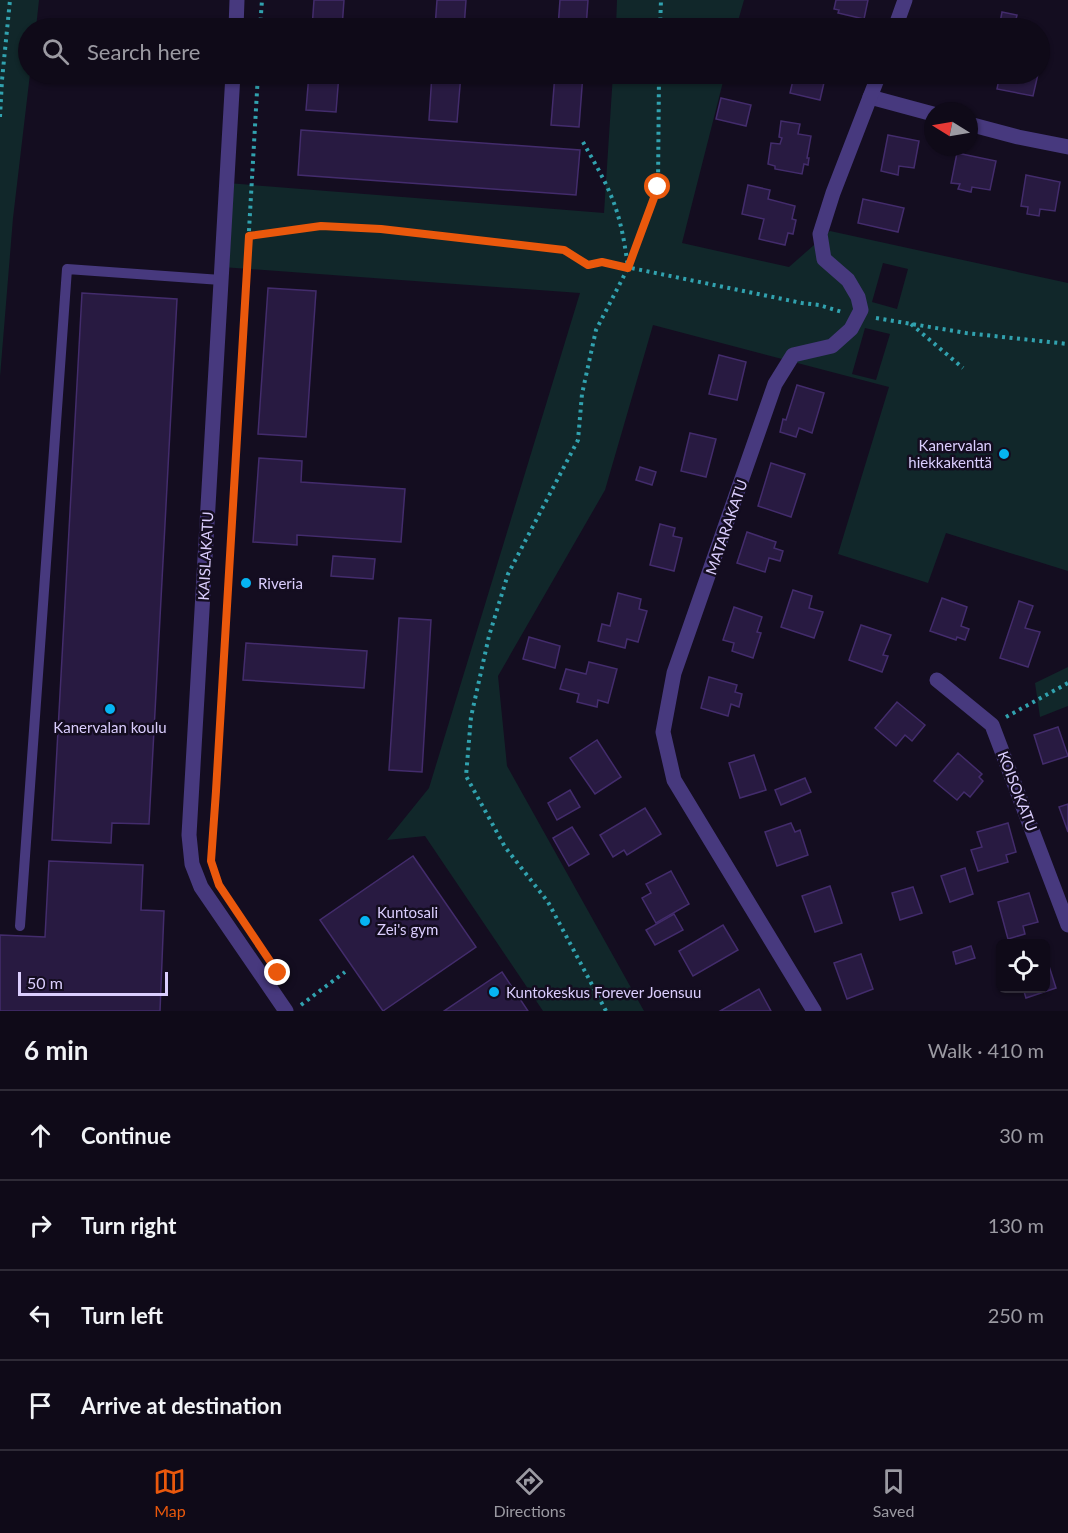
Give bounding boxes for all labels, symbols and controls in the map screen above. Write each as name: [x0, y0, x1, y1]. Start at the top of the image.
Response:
search box: [18, 18, 1050, 84]
icon: search: [39, 35, 72, 68]
text: Search here: [87, 38, 200, 65]
north arrow: [924, 102, 978, 156]
route start: [644, 173, 670, 199]
place label: Kanervalan hiekkakenttä: [908, 436, 992, 471]
marker: Kanervalan hiekkakenttä: [997, 447, 1011, 461]
street label: MATARAKATU: [701, 477, 751, 577]
street label: KAISLAKATU: [194, 511, 216, 601]
place label: Riveria: [258, 574, 303, 592]
marker: Riveria: [239, 576, 253, 590]
marker: Kanervalan koulu: [103, 702, 117, 716]
place label: Kanervalan koulu: [53, 718, 167, 736]
street label: KOISOKATU: [994, 748, 1042, 834]
place label: Kuntosali Zei's gym: [377, 903, 438, 938]
marker: Kuntosali Zei's gym: [358, 914, 372, 928]
map controls: [996, 939, 1050, 993]
button: locate: [996, 939, 1050, 993]
route end: [264, 959, 290, 985]
scale bar: [18, 969, 168, 996]
text: 50 m: [27, 973, 63, 992]
place label: Kuntokeskus Forever Joensuu: [506, 983, 701, 1001]
marker: Kuntokeskus Forever Joensuu: [487, 985, 501, 999]
text: 6 min: [24, 1034, 88, 1066]
text: Walk · 410 m: [928, 1038, 1044, 1062]
icon: ahead: [24, 1119, 57, 1152]
text: Continue: [81, 1122, 171, 1149]
text: 30 m: [999, 1123, 1044, 1147]
icon: right: [24, 1209, 57, 1242]
text: Turn right: [81, 1212, 176, 1239]
text: 130 m: [988, 1213, 1044, 1237]
icon: left: [24, 1299, 57, 1332]
text: Turn left: [81, 1302, 163, 1329]
text: 250 m: [988, 1303, 1044, 1327]
icon: arrive: [24, 1389, 57, 1422]
text: Arrive at destination: [81, 1392, 282, 1419]
tab: Map: [153, 1465, 186, 1520]
tab: Directions: [493, 1465, 566, 1520]
tab: Saved: [873, 1465, 914, 1520]

